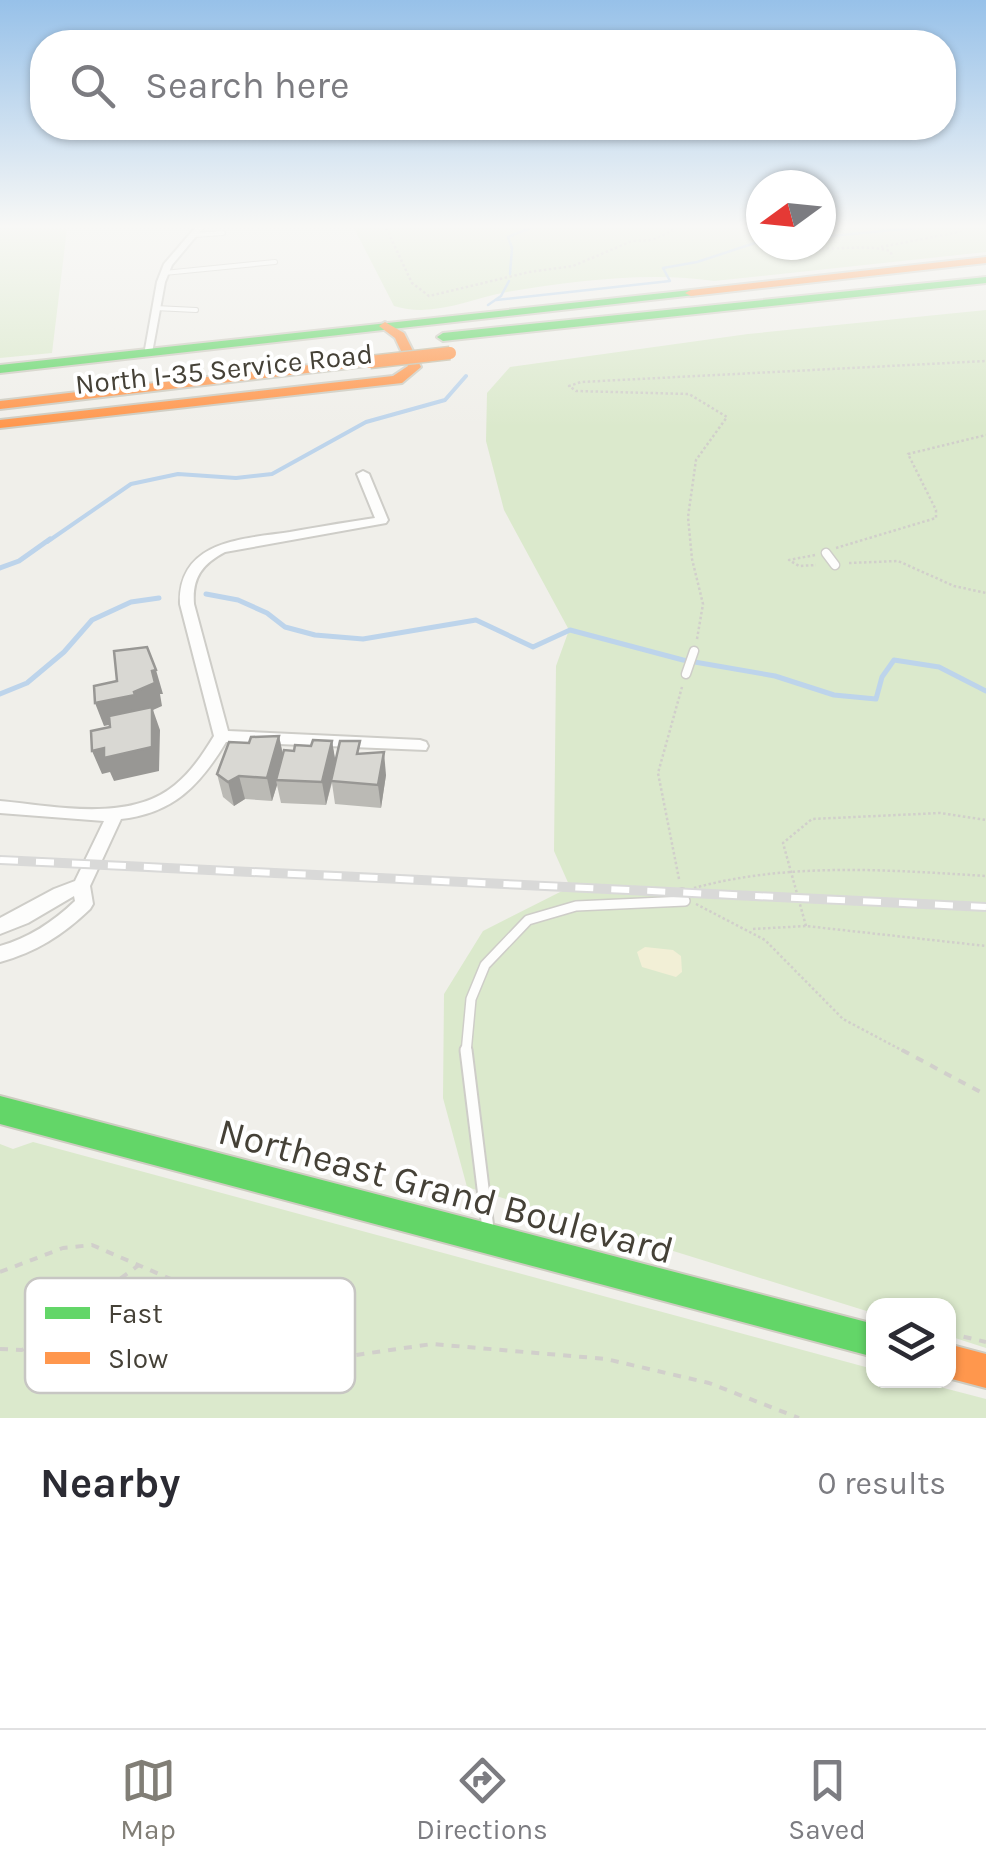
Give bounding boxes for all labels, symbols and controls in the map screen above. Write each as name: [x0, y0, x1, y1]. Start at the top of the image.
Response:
search box: [30, 30, 956, 140]
icon: search: [65, 58, 120, 113]
text: Search here: [145, 63, 349, 108]
north arrow: [746, 170, 836, 260]
street label: North I-35 Service Road: [74, 337, 374, 401]
street label: Northeast Grand Boulevard: [214, 1109, 678, 1273]
legend: [25, 1278, 355, 1393]
text: Fast: [108, 1297, 163, 1330]
map controls: [866, 1298, 956, 1388]
button: layers: [866, 1298, 956, 1388]
text: Slow: [108, 1342, 168, 1375]
text: Nearby: [40, 1458, 180, 1508]
text: 0 results: [817, 1465, 946, 1502]
tab: Map: [120, 1753, 176, 1846]
tab: Directions: [416, 1753, 548, 1846]
tab: Saved: [788, 1753, 866, 1846]

